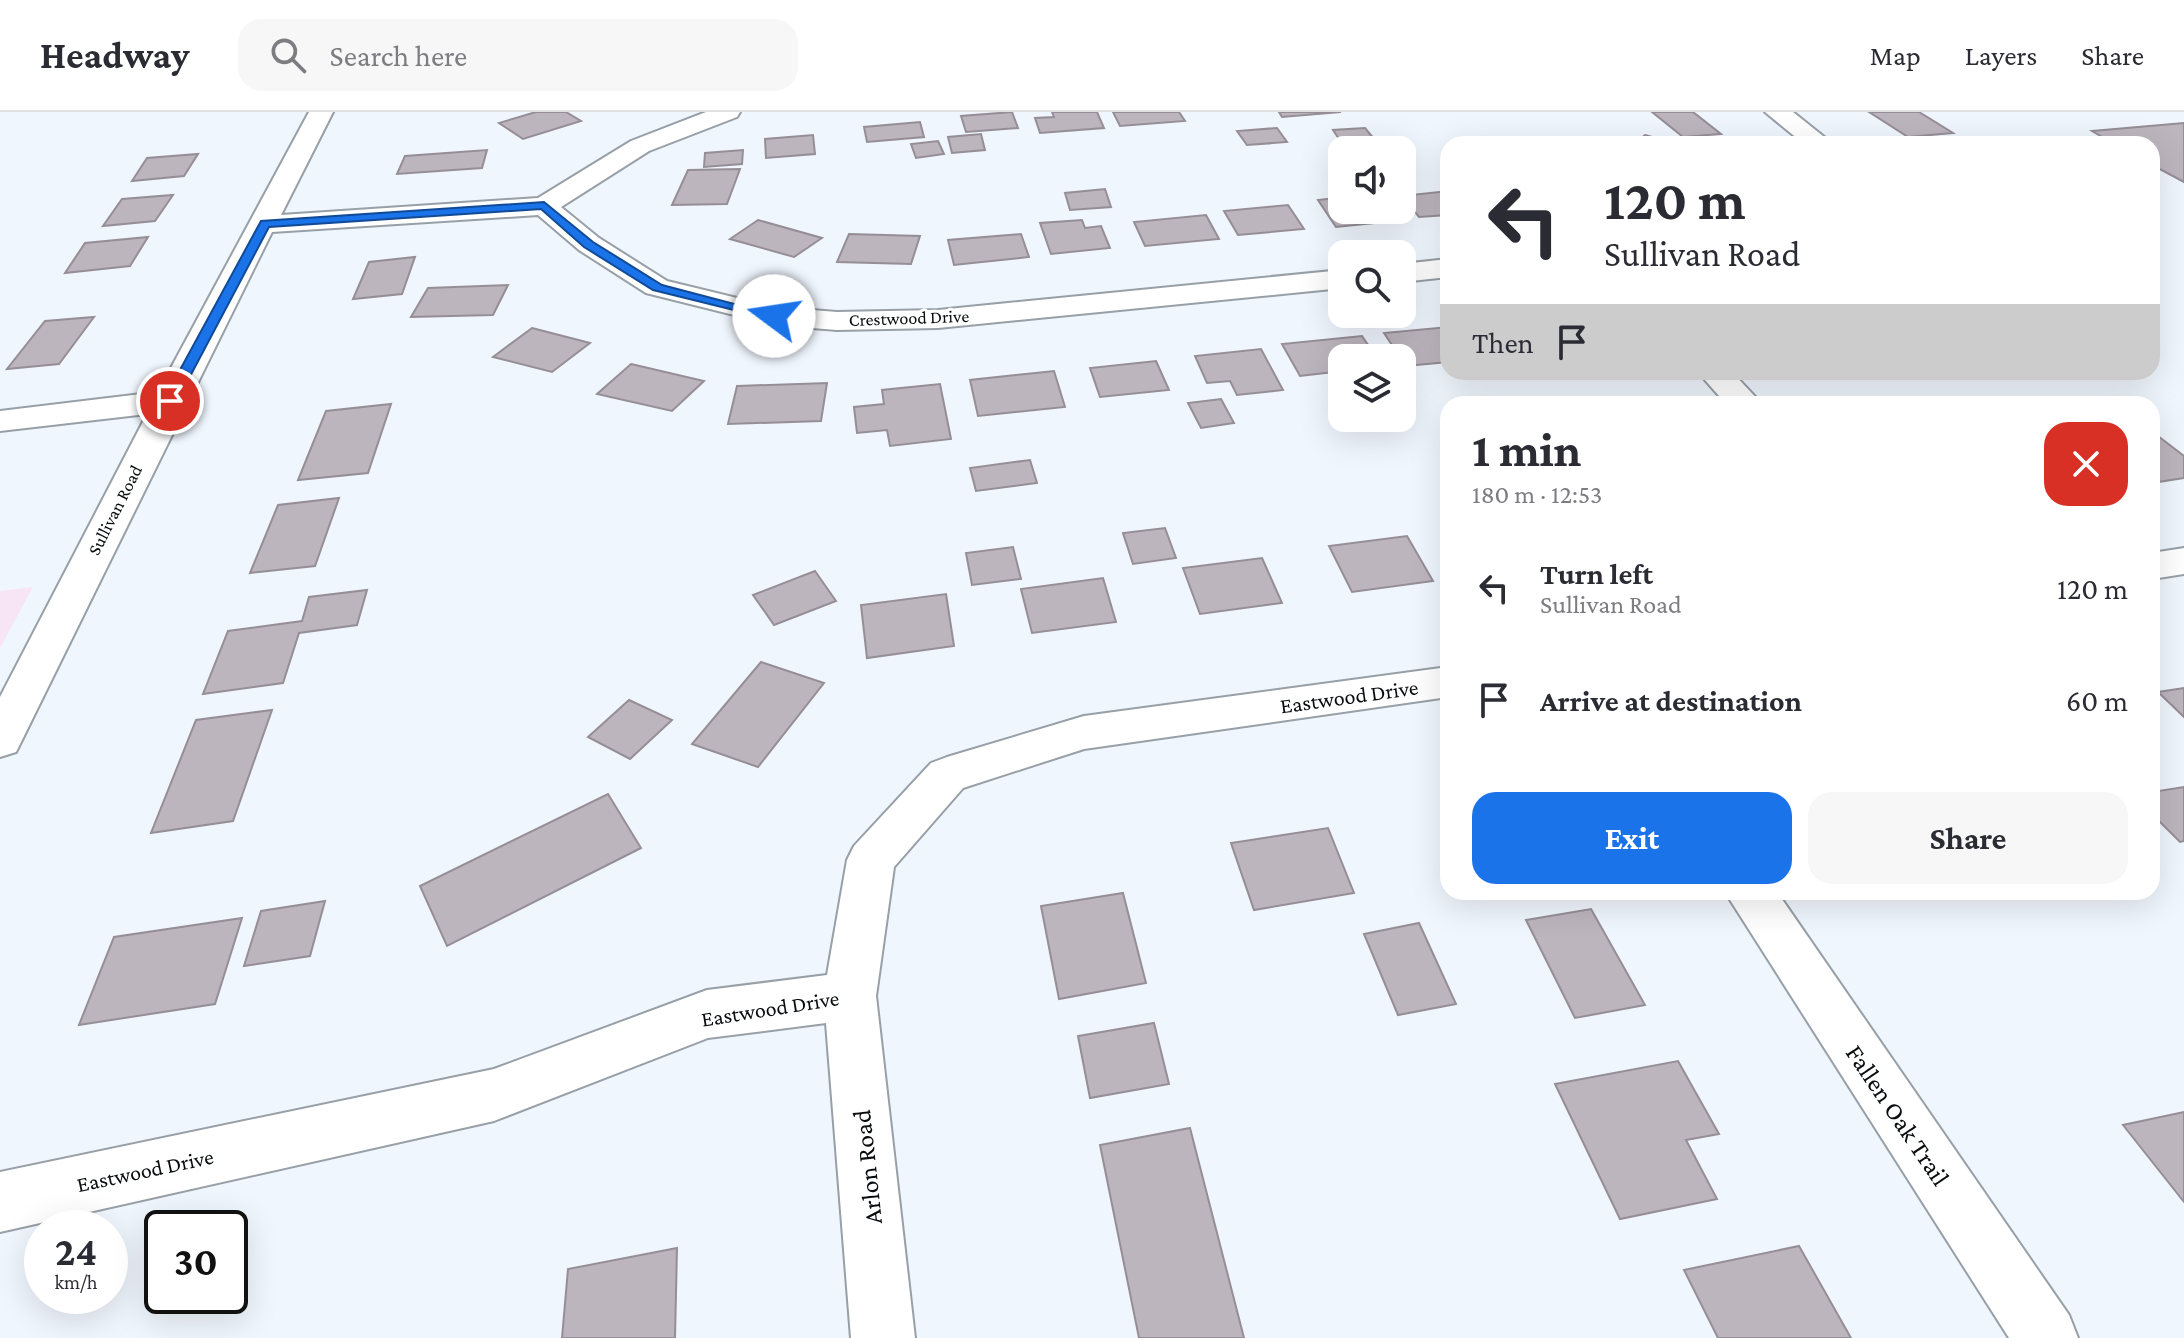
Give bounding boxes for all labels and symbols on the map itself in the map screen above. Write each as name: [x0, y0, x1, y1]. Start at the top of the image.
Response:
position arrow: [732, 274, 816, 358]
street label: Crestwood Drive: [849, 306, 970, 330]
pin: [136, 367, 204, 435]
street label: Sullivan Road: [84, 461, 146, 558]
street label: Eastwood Drive: [1278, 674, 1420, 719]
street label: Eastwood Drive: [699, 985, 841, 1032]
street label: Fallen Oak Trail: [1840, 1039, 1955, 1191]
street label: Arlon Road: [847, 1108, 888, 1226]
street label: Eastwood Drive: [74, 1144, 216, 1197]
speed limit sign: 30: [144, 1210, 248, 1314]

